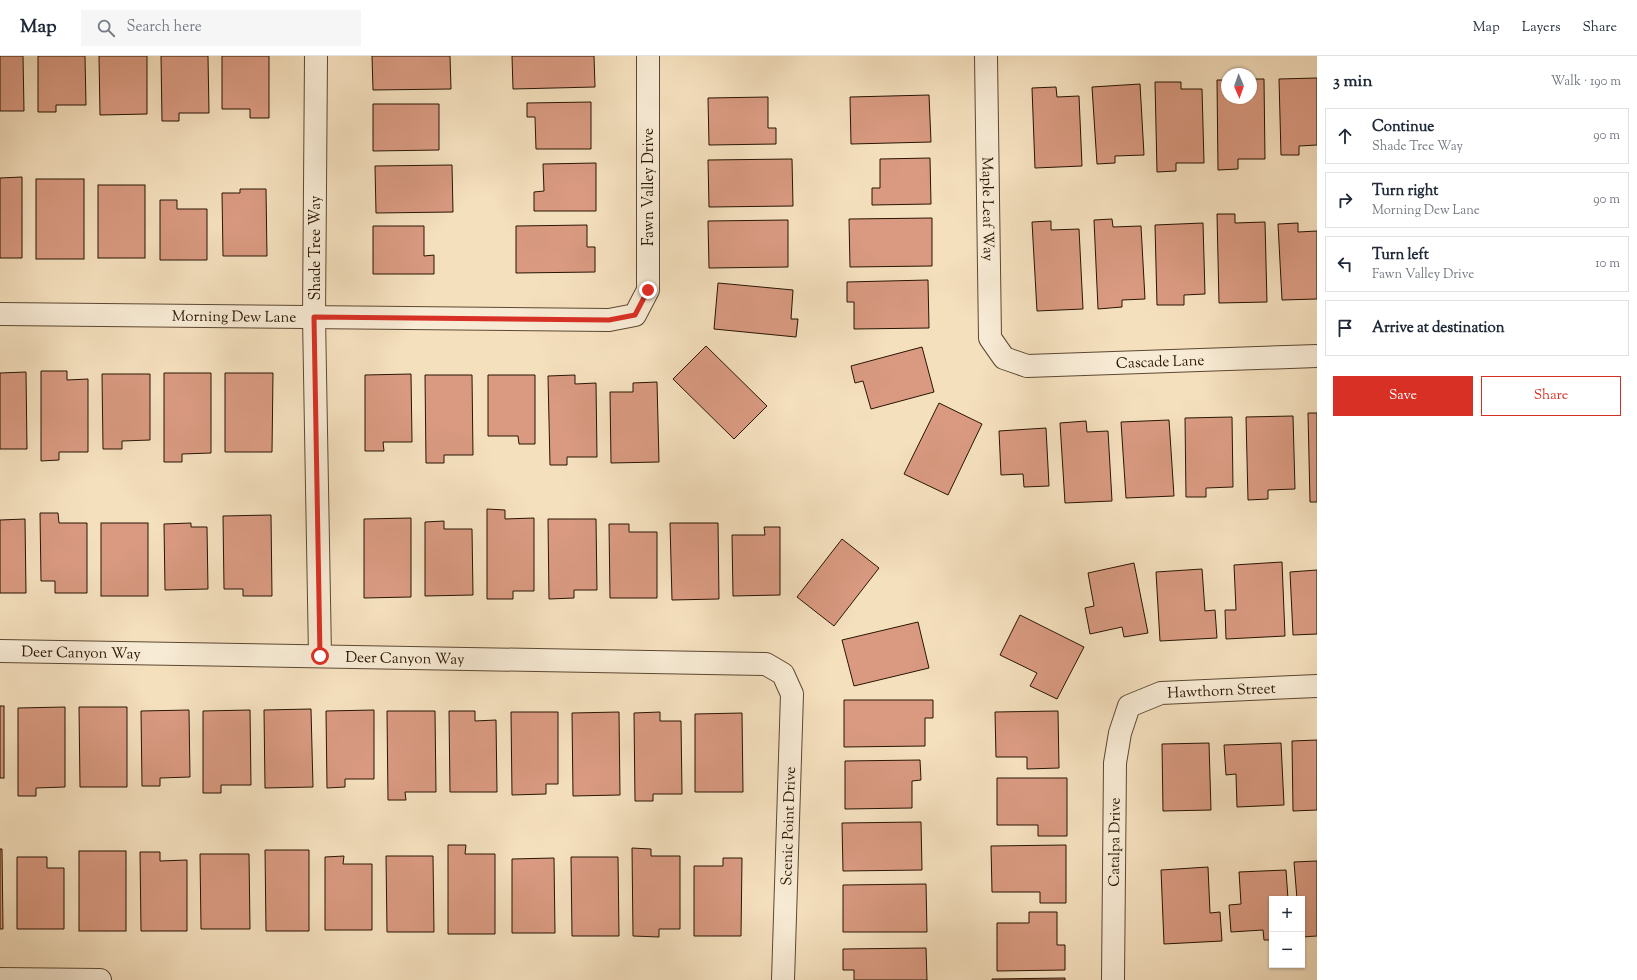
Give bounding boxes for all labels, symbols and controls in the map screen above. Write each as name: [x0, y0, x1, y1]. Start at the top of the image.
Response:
search box: [81, 10, 361, 46]
text: Map: [20, 14, 57, 41]
icon: search: [95, 17, 117, 39]
text: Search here: [127, 17, 202, 38]
text: Map: [1473, 18, 1500, 38]
text: Layers: [1522, 18, 1560, 38]
text: Share: [1582, 18, 1617, 38]
north arrow: [1221, 68, 1257, 104]
text: 3 min: [1333, 70, 1372, 94]
text: Walk · 190 m: [1551, 73, 1621, 91]
text: Continue: [1372, 117, 1434, 138]
icon: ahead: [1334, 125, 1356, 147]
text: 90 m: [1593, 127, 1620, 145]
street label: Fawn Valley Drive: [639, 128, 660, 246]
text: Shade Tree Way: [1372, 138, 1463, 156]
street label: Maple Leaf Way: [975, 157, 998, 262]
text: Turn right: [1372, 181, 1438, 202]
icon: right: [1334, 189, 1356, 211]
text: 90 m: [1593, 191, 1620, 209]
street label: Shade Tree Way: [306, 195, 327, 300]
text: Morning Dew Lane: [1372, 202, 1480, 220]
text: Turn left: [1372, 245, 1429, 266]
icon: left: [1334, 253, 1356, 275]
text: 10 m: [1595, 255, 1620, 273]
text: Fawn Valley Drive: [1372, 266, 1474, 284]
route end: [639, 281, 657, 299]
street label: Morning Dew Lane: [172, 307, 296, 329]
icon: arrive: [1334, 317, 1356, 339]
text: Arrive at destination: [1372, 318, 1505, 339]
street label: Cascade Lane: [1116, 351, 1205, 375]
button: Save: [1333, 376, 1473, 416]
button: Share: [1481, 376, 1621, 416]
street label: Deer Canyon Way: [21, 642, 141, 665]
route start: [311, 647, 329, 665]
street label: Deer Canyon Way: [345, 648, 465, 671]
street label: Hawthorn Street: [1167, 679, 1276, 705]
street label: Scenic Point Drive: [777, 766, 802, 886]
street label: Catalpa Drive: [1105, 797, 1127, 887]
map controls: [1269, 896, 1305, 968]
button: +: [1269, 896, 1305, 932]
button: −: [1269, 932, 1305, 968]

